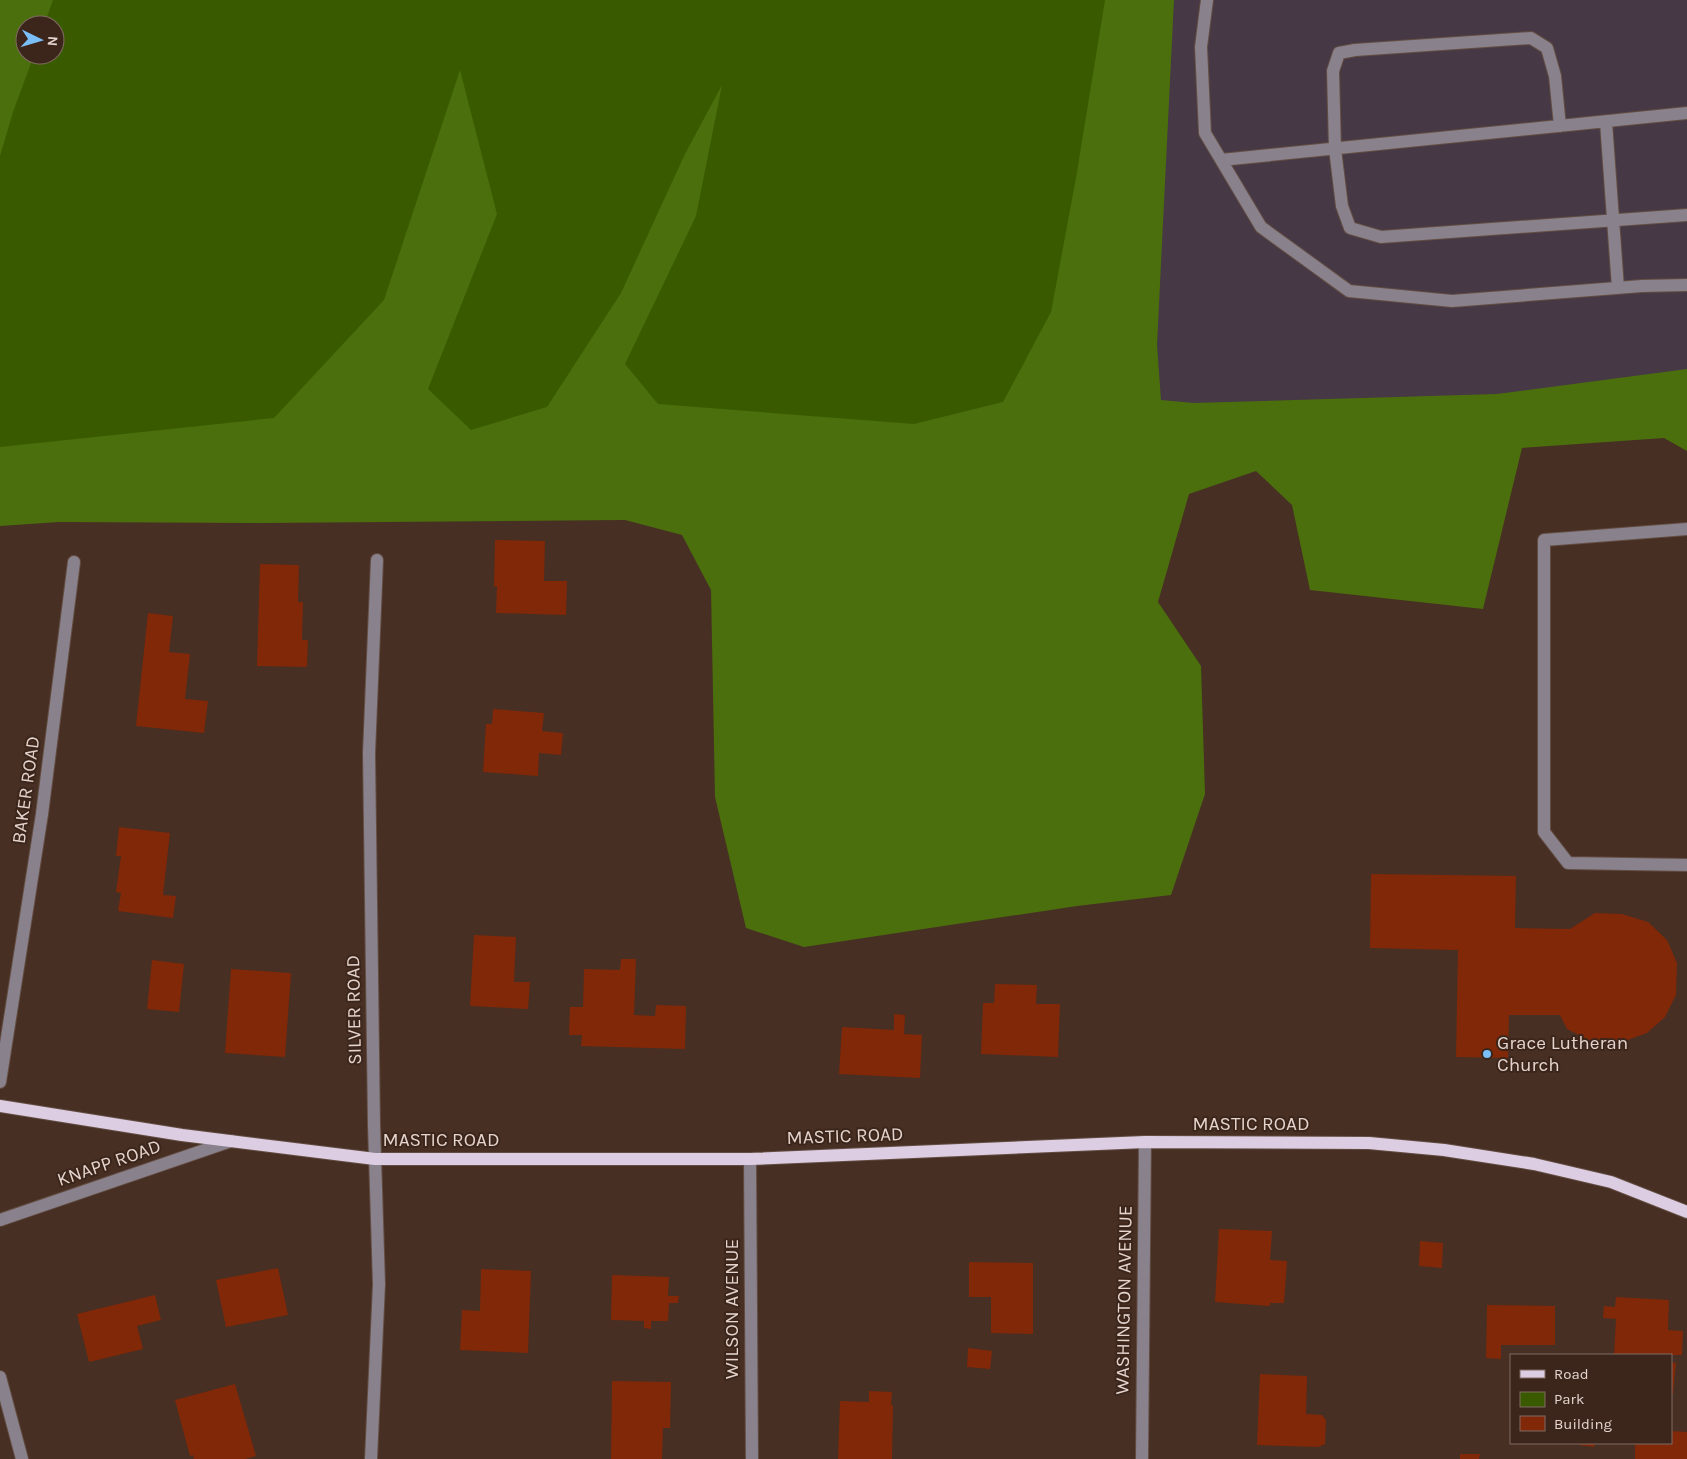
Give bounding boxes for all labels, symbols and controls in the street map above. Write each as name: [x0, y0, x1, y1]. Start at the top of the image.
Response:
north arrow: [15, 15, 65, 65]
text: N: [44, 35, 61, 47]
street label: BAKER ROAD: [8, 735, 44, 845]
street label: SILVER ROAD: [342, 955, 366, 1065]
place label: Grace Lutheran Church: [1497, 1032, 1628, 1076]
marker: Grace Lutheran Church: [1481, 1048, 1493, 1060]
street label: MASTIC ROAD: [1193, 1113, 1309, 1135]
street label: MASTIC ROAD: [786, 1123, 904, 1149]
street label: MASTIC ROAD: [383, 1129, 499, 1151]
street label: KNAPP ROAD: [54, 1135, 164, 1191]
street label: WASHINGTON AVENUE: [1111, 1205, 1137, 1395]
street label: WILSON AVENUE: [721, 1239, 743, 1379]
legend: [1510, 1354, 1672, 1444]
text: Road: [1554, 1365, 1589, 1383]
text: Park: [1554, 1390, 1584, 1408]
text: Building: [1554, 1415, 1612, 1433]

